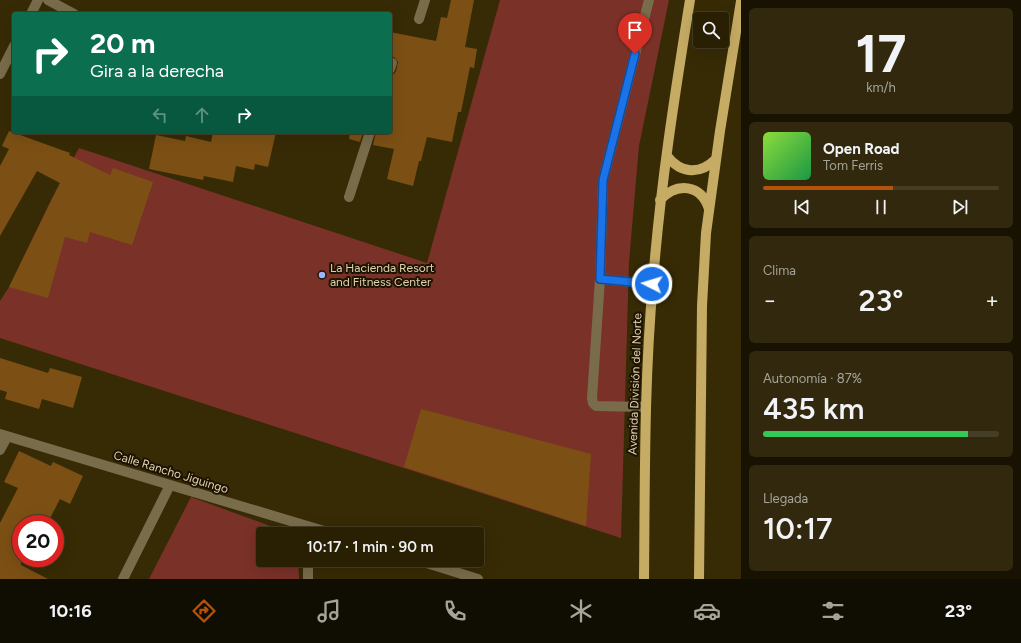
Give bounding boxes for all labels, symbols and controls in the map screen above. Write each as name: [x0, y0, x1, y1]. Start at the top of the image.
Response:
map controls: [693, 12, 729, 48]
button: search: [693, 12, 729, 48]
pin: [618, 13, 652, 54]
icon: arrive: [624, 19, 646, 41]
text: 17: [856, 23, 906, 85]
text: 20 m: [90, 26, 155, 60]
icon: right: [24, 28, 76, 80]
text: Gira a la derecha: [90, 60, 224, 82]
text: km/h: [866, 80, 896, 95]
icon: left: [149, 104, 171, 126]
icon: ahead: [191, 104, 213, 126]
icon: right: [233, 104, 255, 126]
text: Open Road: [823, 140, 900, 158]
text: Tom Ferris: [823, 158, 883, 173]
icon: previous: [791, 196, 813, 218]
icon: pause: [870, 196, 892, 218]
icon: next: [949, 196, 971, 218]
place label: La Hacienda Resort and Fitness Center: [330, 261, 435, 289]
position arrow: [631, 263, 673, 305]
text: Clima: [763, 263, 796, 278]
marker: La Hacienda Resort and Fitness Center: [317, 270, 327, 280]
text: 23°: [859, 282, 903, 319]
text: −: [763, 287, 777, 314]
text: +: [985, 287, 999, 314]
street label: Avenida División del Norte: [626, 312, 644, 455]
text: Autonomía · 87%: [763, 371, 862, 386]
text: 435 km: [763, 390, 864, 427]
street label: Calle Rancho Jiguingo: [112, 448, 230, 496]
text: Llegada: [763, 491, 808, 506]
text: 10:17: [763, 510, 832, 547]
speed limit sign: 20: [12, 515, 64, 567]
text: 10:17 · 1 min · 90 m: [307, 538, 433, 556]
icon: directions: [190, 597, 218, 625]
icon: music: [315, 597, 343, 625]
icon: phone: [441, 597, 469, 625]
icon: climate: [567, 597, 595, 625]
icon: car: [693, 597, 721, 625]
icon: filters: [819, 597, 847, 625]
text: 10:16: [49, 600, 92, 622]
text: 23°: [945, 600, 972, 622]

